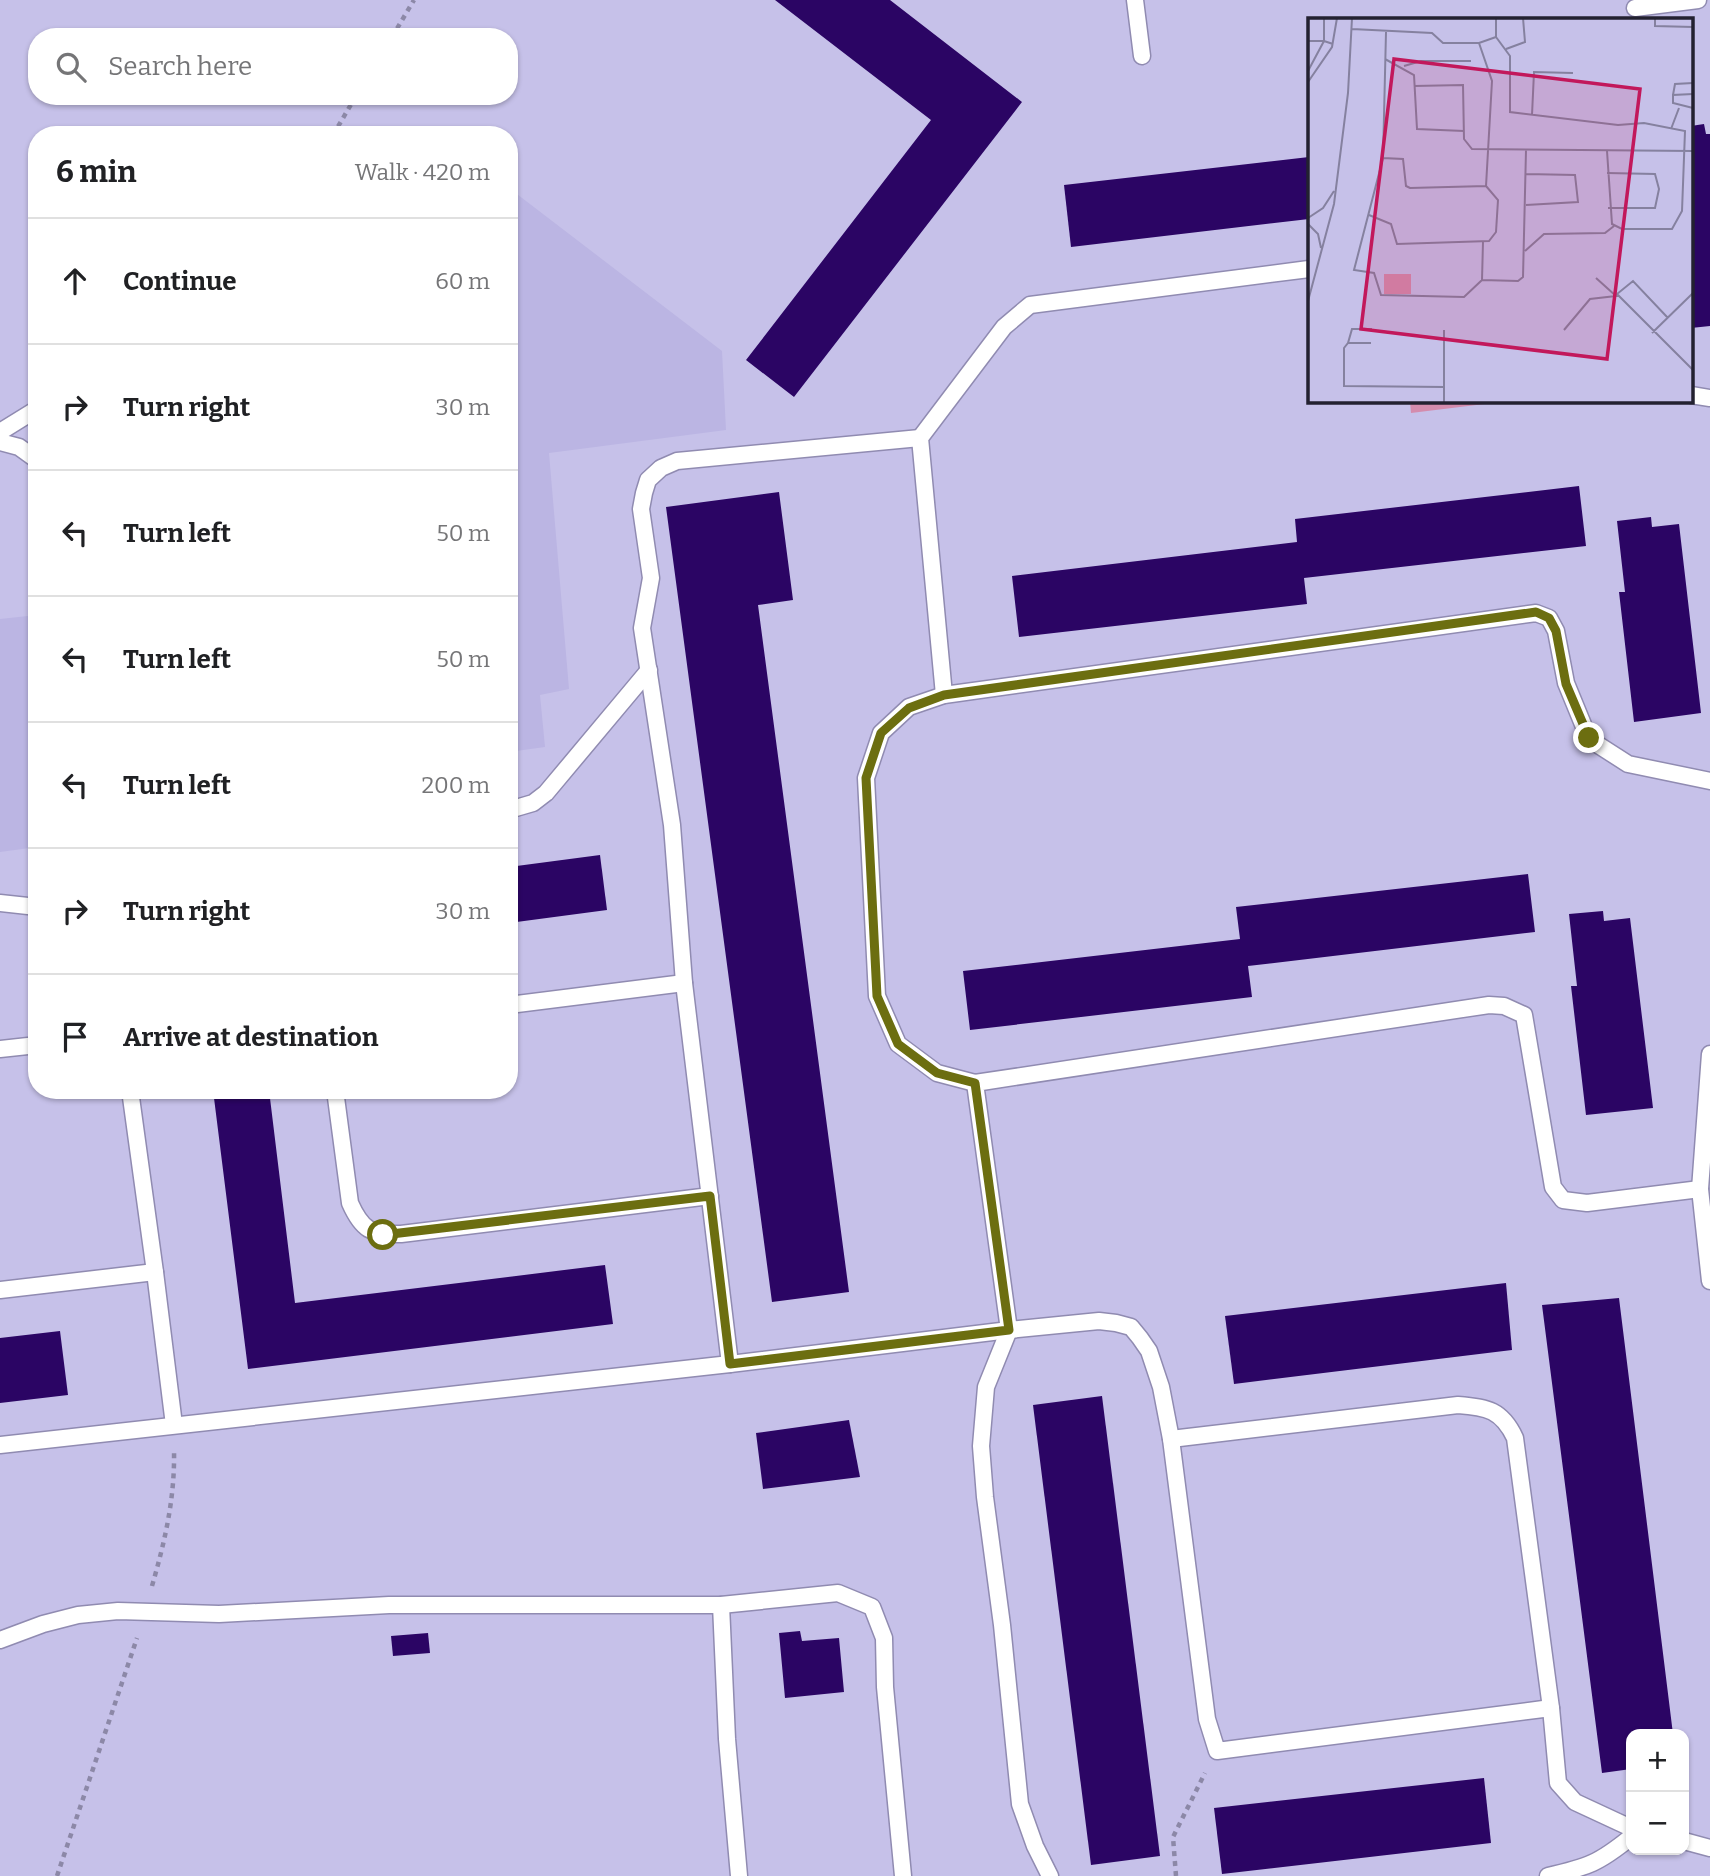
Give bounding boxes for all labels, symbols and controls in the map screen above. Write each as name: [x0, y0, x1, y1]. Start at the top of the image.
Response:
inset map: [1308, 18, 1692, 402]
search box: [28, 28, 518, 105]
icon: search: [52, 48, 90, 86]
text: Search here: [108, 51, 252, 82]
text: 6 min: [56, 154, 137, 190]
text: Walk · 420 m: [355, 158, 490, 186]
icon: ahead: [56, 262, 94, 300]
text: Continue: [123, 266, 237, 297]
text: 60 m: [435, 267, 490, 295]
icon: right: [56, 388, 94, 426]
text: Turn right: [123, 392, 250, 423]
text: 30 m: [436, 393, 490, 421]
icon: left: [56, 514, 94, 552]
text: Turn left: [123, 518, 231, 549]
text: 50 m: [436, 519, 490, 547]
icon: left: [56, 640, 94, 678]
text: Turn left: [123, 644, 231, 675]
text: 50 m: [436, 645, 490, 673]
route end: [1573, 722, 1604, 753]
icon: left: [56, 766, 94, 804]
text: Turn left: [123, 770, 231, 801]
text: 200 m: [421, 771, 490, 799]
icon: right: [56, 892, 94, 930]
text: Turn right: [123, 896, 250, 927]
text: 30 m: [436, 897, 490, 925]
icon: arrive: [56, 1018, 94, 1056]
text: Arrive at destination: [123, 1022, 378, 1053]
route start: [367, 1219, 398, 1250]
map controls: [1626, 1729, 1689, 1855]
button: +: [1626, 1729, 1689, 1792]
button: −: [1626, 1792, 1689, 1855]

